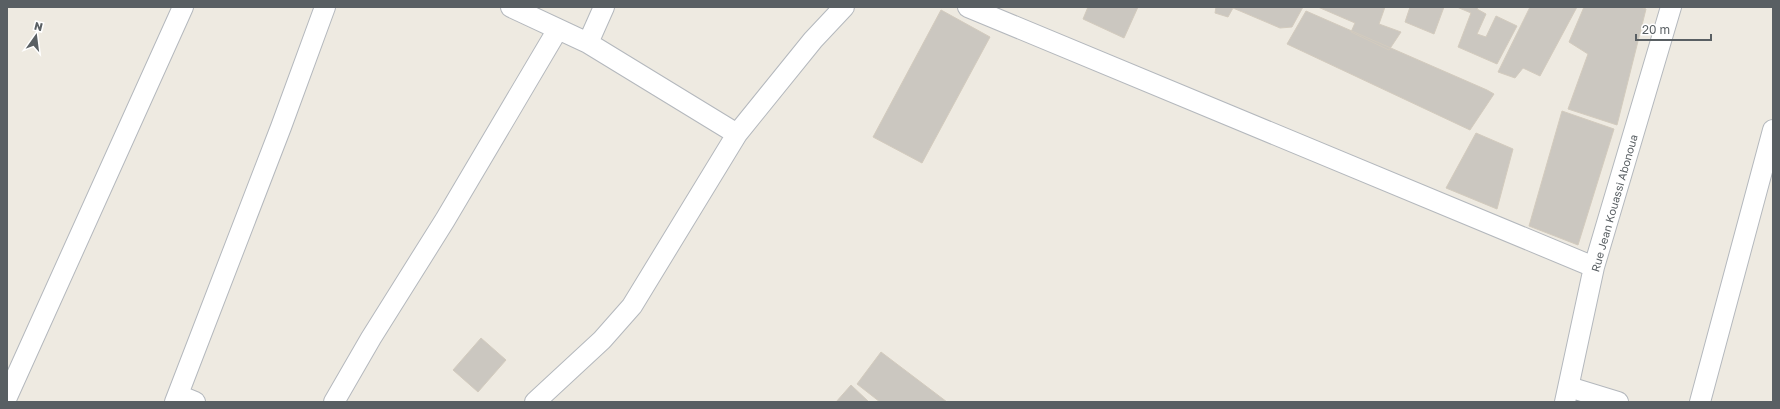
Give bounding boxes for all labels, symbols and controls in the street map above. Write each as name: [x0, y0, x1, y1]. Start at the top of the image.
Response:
north arrow: [16, 16, 56, 56]
scale bar: [1636, 16, 1711, 42]
text: N: [33, 18, 44, 33]
text: 20 m: [1642, 22, 1670, 37]
street label: Rue Jean Kouassi Abonoua: [1588, 133, 1640, 273]

